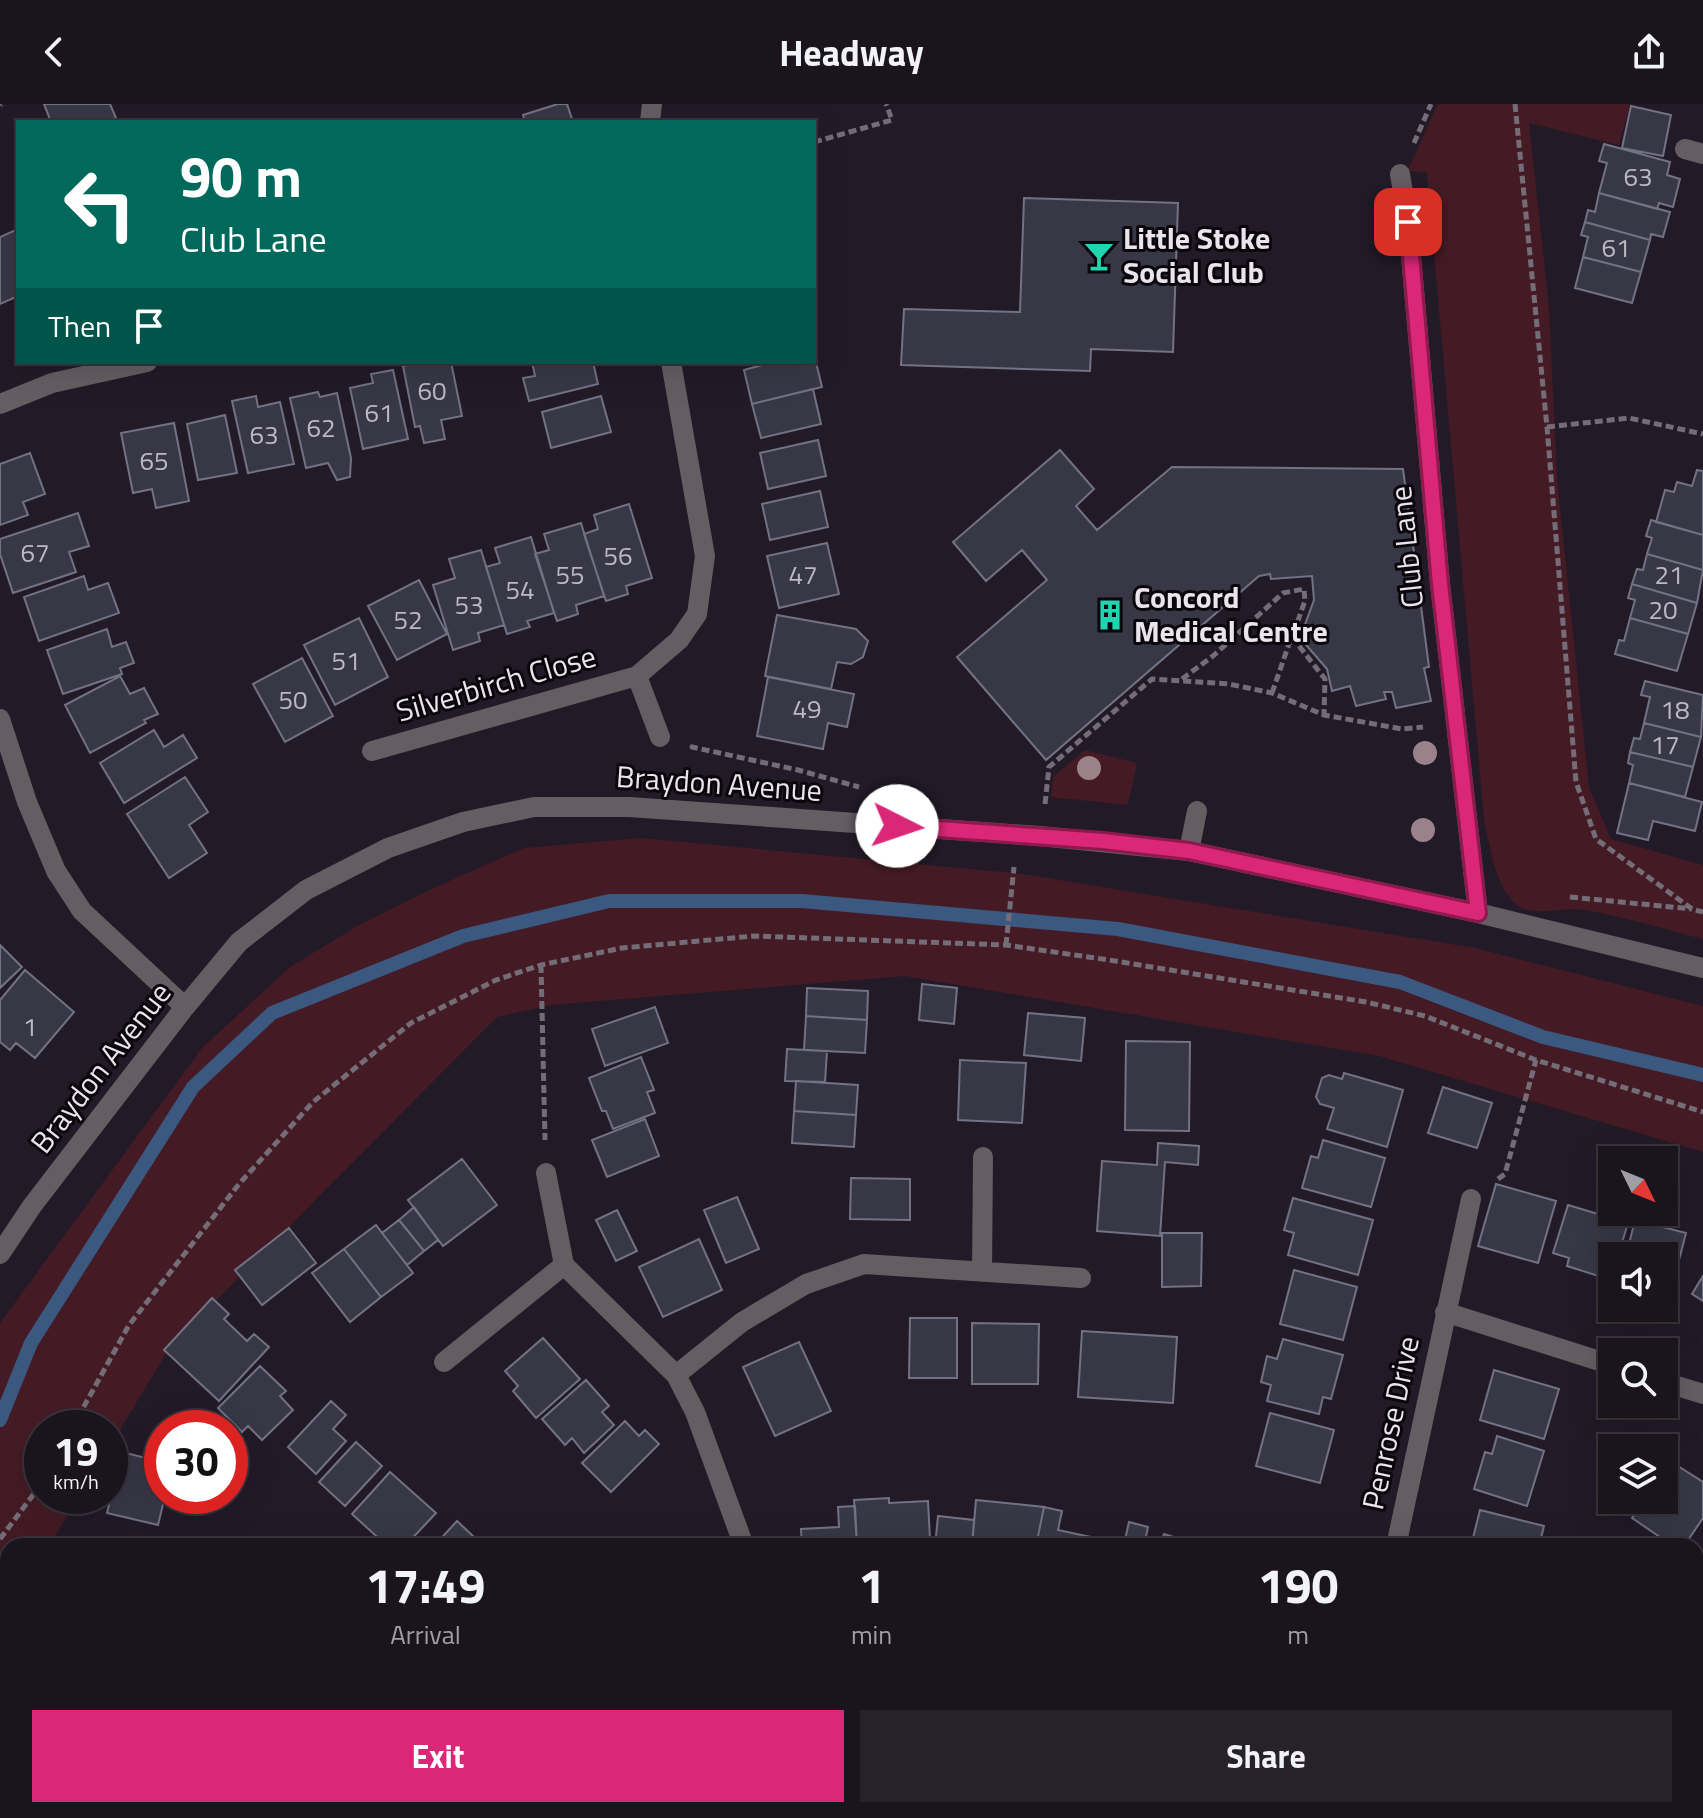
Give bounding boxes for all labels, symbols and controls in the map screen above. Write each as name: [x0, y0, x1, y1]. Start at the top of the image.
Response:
text: Headway: [779, 25, 924, 80]
icon: back: [32, 30, 76, 74]
icon: share: [1627, 30, 1671, 74]
text: 90 m: [180, 134, 302, 219]
icon: left: [48, 152, 152, 256]
house number: 63: [1623, 157, 1653, 196]
pin: [1374, 188, 1442, 256]
icon: arrive: [1386, 200, 1430, 244]
text: Club Lane: [180, 211, 327, 266]
place label: Little Stoke Social Club: [1123, 215, 1270, 295]
house number: 61: [1601, 228, 1631, 267]
bar icon: Little Stoke Social Club: [1082, 239, 1116, 273]
text: Then: [48, 303, 111, 349]
icon: arrive: [127, 304, 171, 348]
house number: 60: [417, 371, 447, 410]
house number: 61: [364, 393, 394, 432]
house number: 62: [306, 408, 336, 447]
house number: 63: [249, 415, 279, 454]
house number: 65: [139, 441, 169, 480]
street label: Club Lane: [1377, 484, 1435, 610]
house number: 67: [20, 533, 50, 572]
house number: 56: [603, 536, 633, 575]
house number: 55: [555, 555, 585, 594]
house number: 47: [788, 555, 818, 594]
house number: 21: [1654, 555, 1684, 594]
house number: 54: [505, 570, 535, 609]
place label: Concord Medical Centre: [1134, 574, 1328, 654]
house number: 53: [454, 585, 484, 624]
house number: 20: [1648, 590, 1678, 629]
building icon: Concord Medical Centre: [1093, 598, 1127, 632]
house number: 52: [393, 600, 423, 639]
street label: Silverbirch Close: [390, 633, 601, 734]
house number: 51: [331, 641, 361, 680]
house number: 50: [278, 680, 308, 719]
house number: 49: [792, 689, 822, 728]
house number: 18: [1660, 690, 1690, 729]
house number: 17: [1650, 725, 1680, 764]
street label: Braydon Avenue: [615, 753, 824, 813]
position arrow: [855, 784, 939, 868]
street label: Braydon Avenue: [19, 972, 182, 1163]
house number: 1: [23, 1007, 37, 1046]
north arrow: [1598, 1146, 1678, 1226]
map controls: [1598, 1146, 1678, 1514]
button: sound: [1598, 1242, 1678, 1322]
street label: Penrose Drive: [1349, 1332, 1431, 1514]
button: search: [1598, 1338, 1678, 1418]
speed limit sign: 30: [144, 1410, 248, 1514]
text: 19: [54, 1421, 98, 1482]
button: layers: [1598, 1434, 1678, 1514]
text: km/h: [53, 1466, 99, 1497]
text: 17:49: [366, 1549, 485, 1622]
text: 1: [858, 1549, 885, 1622]
text: 190: [1258, 1549, 1338, 1622]
text: Arrival: [390, 1615, 461, 1654]
text: min: [851, 1615, 892, 1654]
text: m: [1287, 1615, 1309, 1654]
button: Exit: [32, 1710, 844, 1802]
button: Share: [860, 1710, 1672, 1802]

